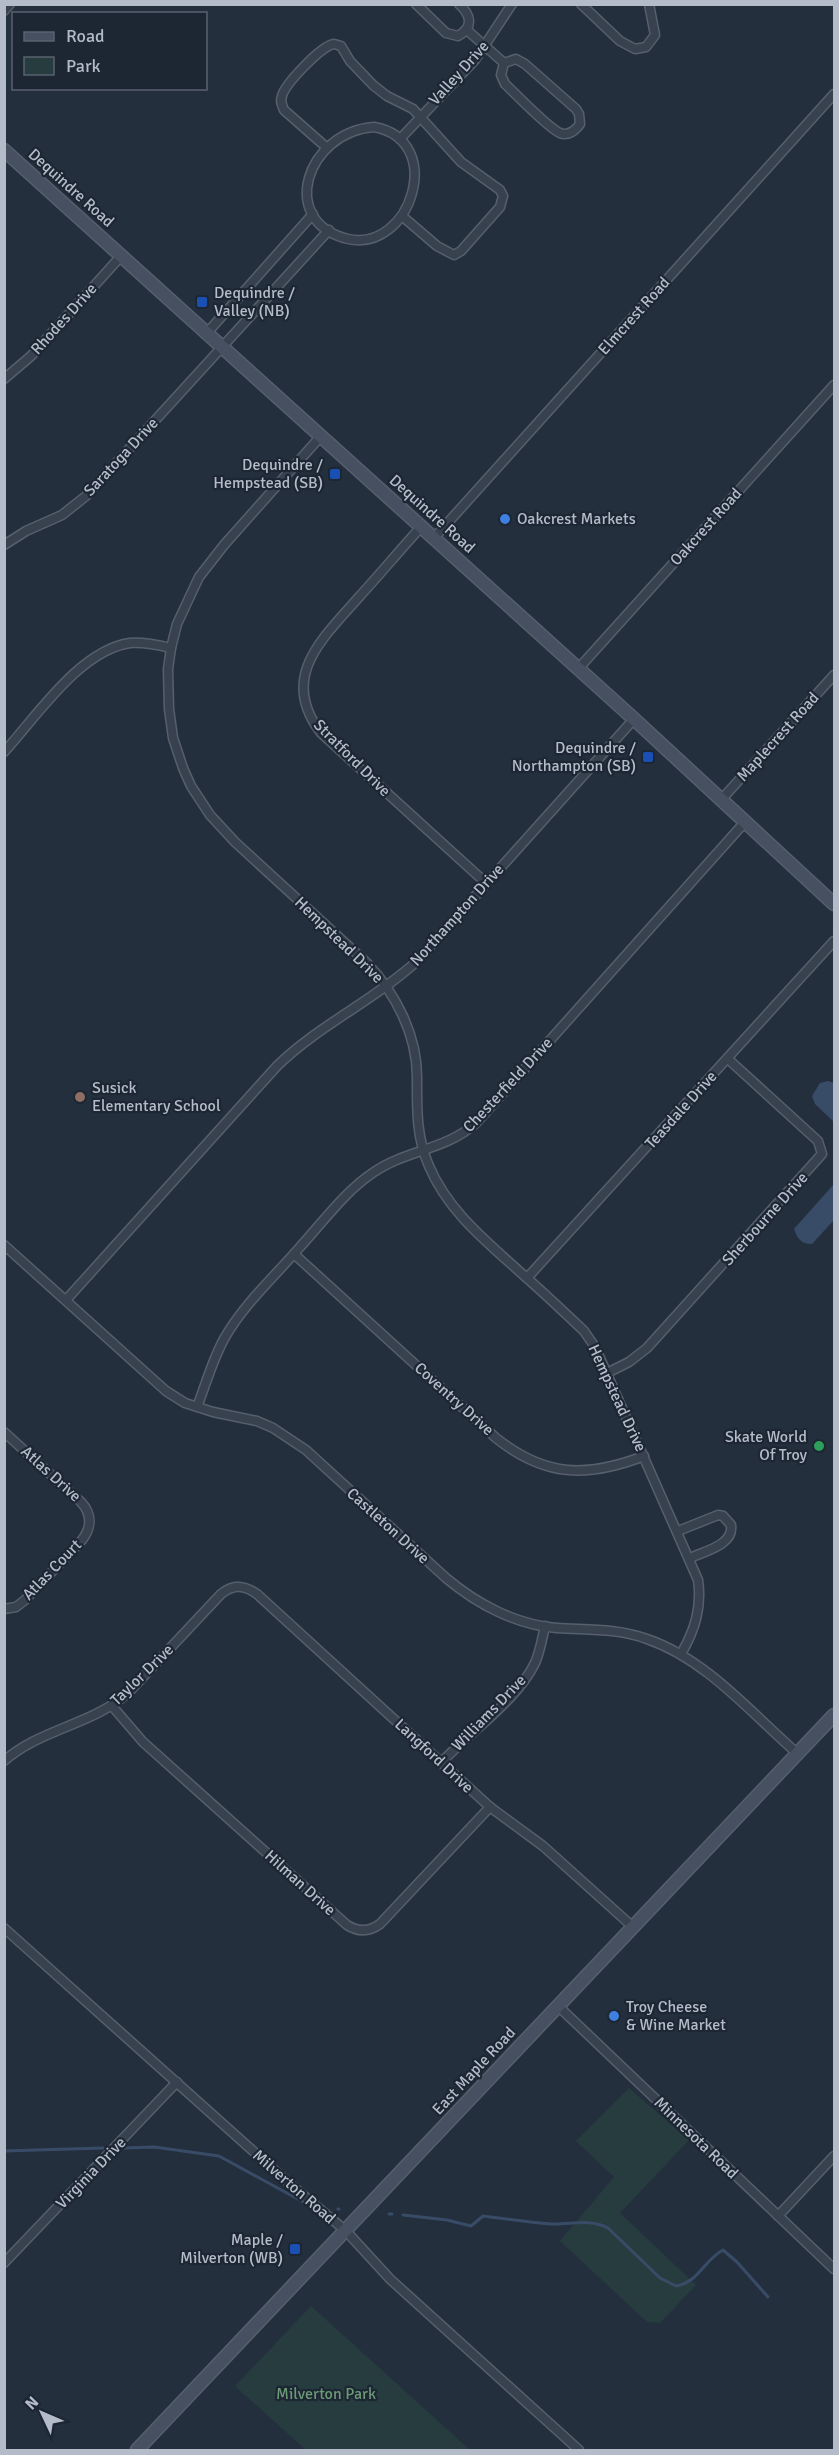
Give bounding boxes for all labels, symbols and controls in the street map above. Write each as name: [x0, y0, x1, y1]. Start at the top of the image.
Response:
legend: [12, 12, 207, 90]
text: Road: [66, 25, 105, 47]
street label: Valley Drive: [425, 36, 493, 110]
text: Park: [66, 55, 101, 77]
street label: Dequindre Road: [24, 144, 118, 232]
street label: Elmcrest Road: [594, 273, 674, 359]
street label: Rhodes Drive: [27, 279, 101, 359]
place label: Dequindre / Valley (NB): [214, 283, 295, 321]
marker: Dequindre / Valley (NB): [195, 295, 209, 309]
street label: Saratoga Drive: [79, 413, 163, 501]
place label: Dequindre / Hempstead (SB): [213, 455, 323, 493]
marker: Dequindre / Hempstead (SB): [328, 467, 342, 481]
street label: Dequindre Road: [385, 470, 479, 558]
street label: Oakcrest Road: [666, 484, 746, 570]
place label: Oakcrest Markets: [517, 509, 636, 529]
marker: Oakcrest Markets: [498, 512, 512, 526]
street label: Maplecrest Road: [733, 688, 823, 786]
street label: Stratford Drive: [309, 715, 395, 801]
place label: Dequindre / Northampton (SB): [512, 738, 636, 776]
marker: Dequindre / Northampton (SB): [641, 750, 655, 764]
street label: Northampton Drive: [406, 860, 508, 970]
street label: Hempstead Drive: [290, 892, 388, 988]
street label: Chesterfield Drive: [459, 1033, 557, 1137]
street label: Teasdale Drive: [641, 1067, 721, 1153]
place label: Susick Elementary School: [92, 1078, 221, 1116]
marker: Susick Elementary School: [73, 1090, 87, 1104]
street label: Sherbourne Drive: [718, 1168, 812, 1270]
street label: Hempstead Drive: [583, 1341, 651, 1455]
street label: Coventry Drive: [410, 1358, 498, 1440]
place label: Skate World Of Troy: [725, 1427, 808, 1465]
marker: Skate World Of Troy: [812, 1439, 826, 1453]
street label: Atlas Drive: [17, 1442, 85, 1506]
street label: Castleton Drive: [342, 1484, 434, 1568]
street label: Atlas Court: [18, 1535, 86, 1605]
street label: Taylor Drive: [106, 1640, 178, 1710]
street label: Williams Drive: [448, 1671, 530, 1755]
street label: Langford Drive: [390, 1714, 478, 1798]
street label: Hilman Drive: [260, 1846, 340, 1920]
place label: Troy Cheese & Wine Market: [626, 1997, 726, 2035]
marker: Troy Cheese & Wine Market: [607, 2009, 621, 2023]
street label: East Maple Road: [428, 2023, 520, 2119]
street label: Minnesota Road: [650, 2093, 742, 2183]
street label: Virginia Drive: [52, 2133, 130, 2213]
street label: Milverton Road: [248, 2146, 340, 2228]
place label: Maple / Milverton (WB): [180, 2230, 283, 2268]
marker: Maple / Milverton (WB): [288, 2242, 302, 2256]
north arrow: [12, 2383, 72, 2443]
park label: Milverton Park: [276, 2384, 376, 2404]
text: N: [21, 2392, 43, 2414]

